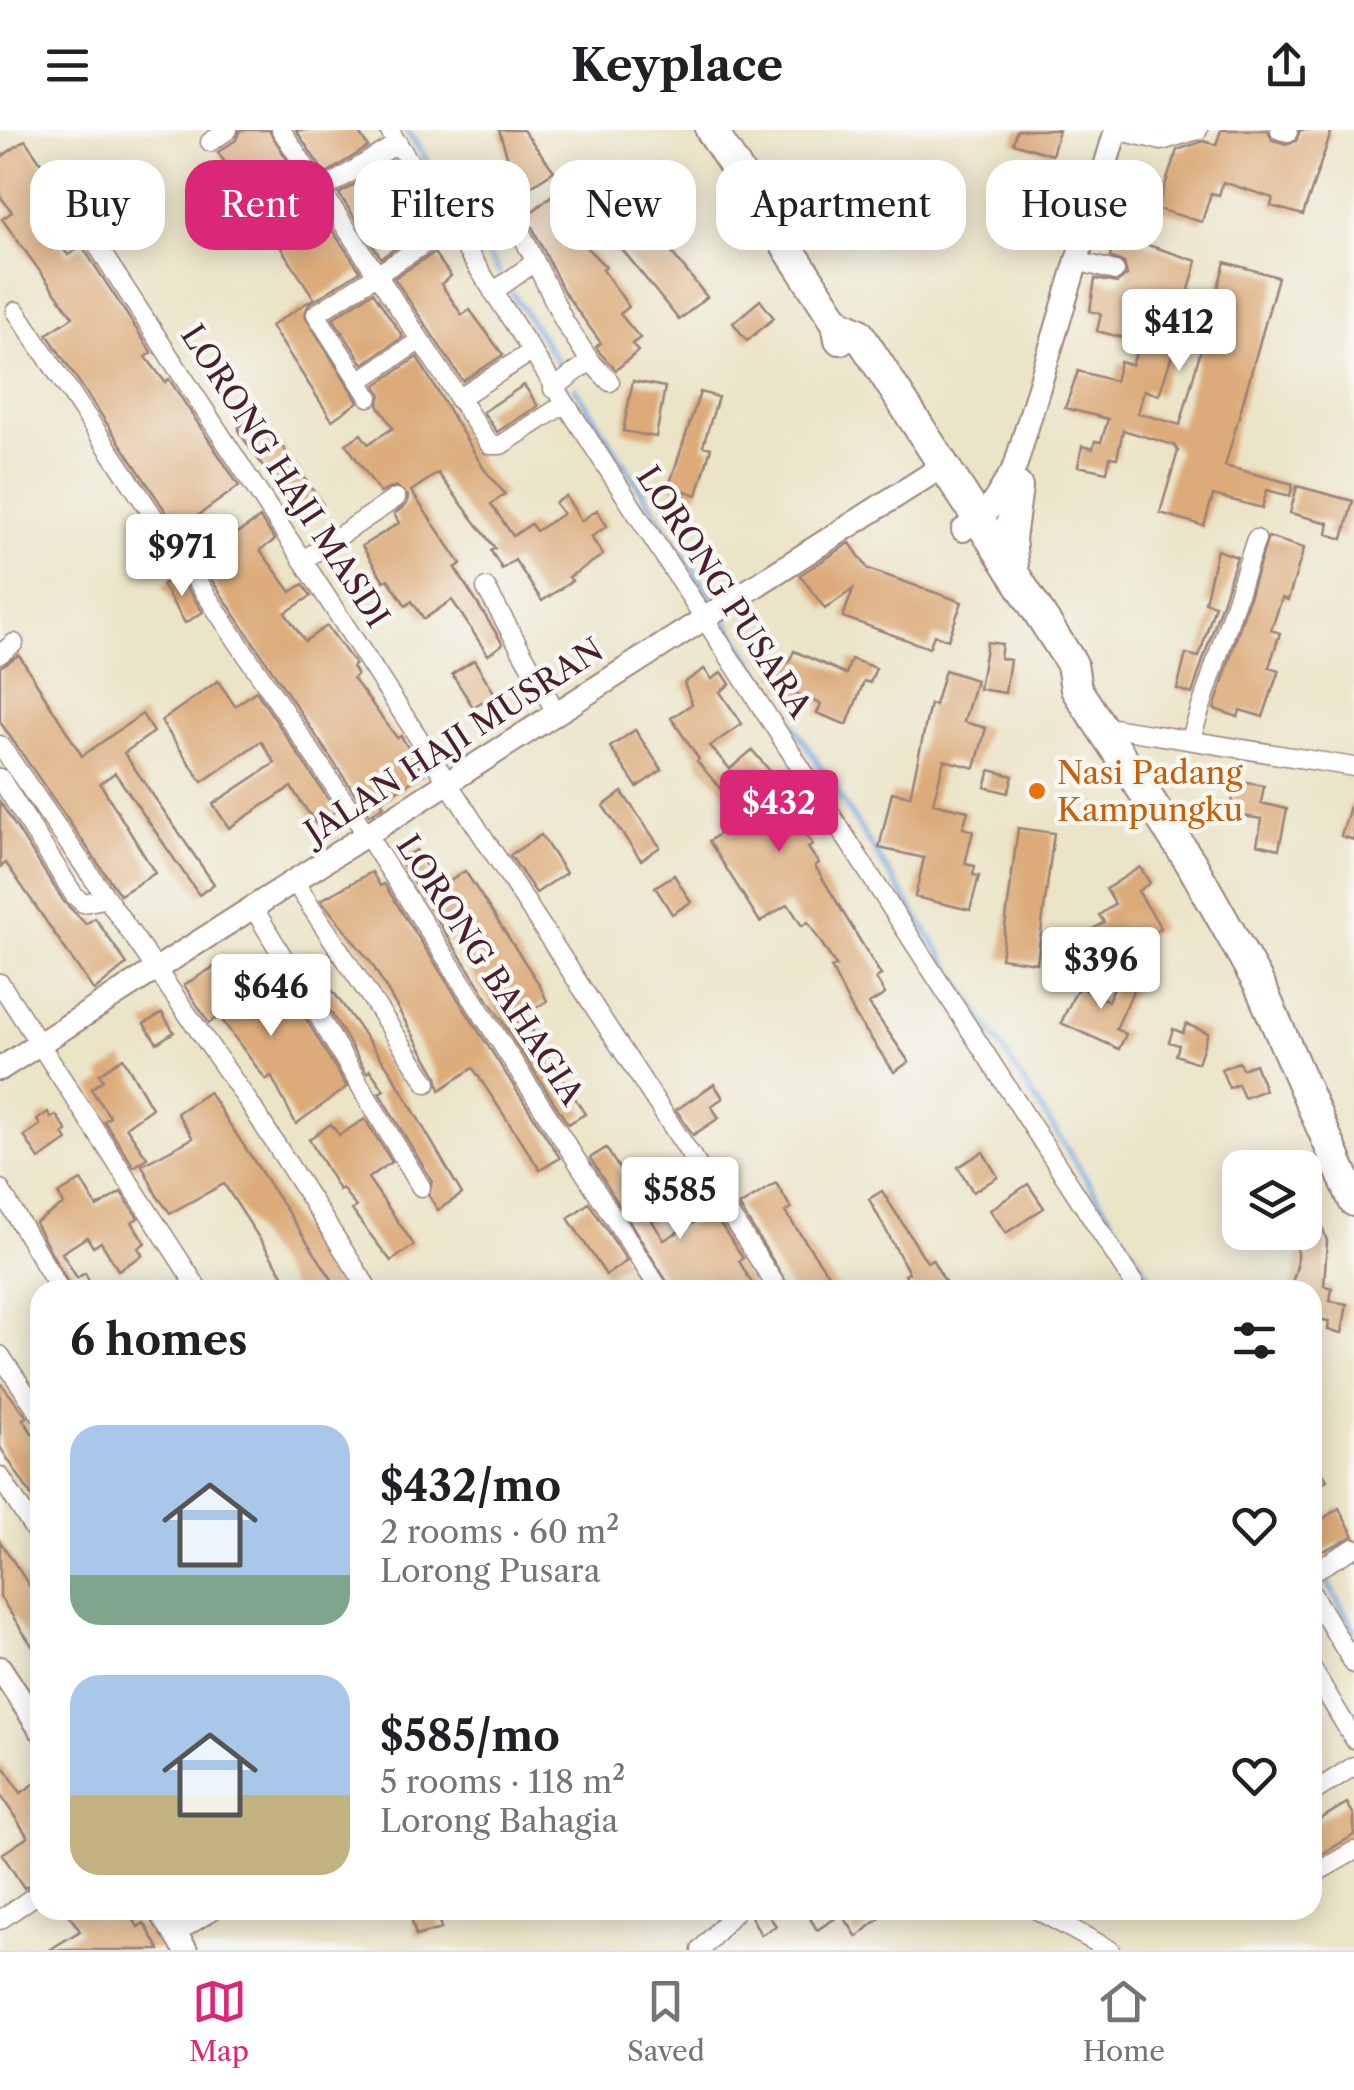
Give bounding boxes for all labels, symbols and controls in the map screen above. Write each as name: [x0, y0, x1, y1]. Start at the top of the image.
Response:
text: Keyplace: [571, 37, 783, 93]
icon: menu: [40, 38, 95, 93]
icon: share: [1259, 38, 1314, 93]
chip: Buy: [30, 160, 165, 250]
chip: Rent: [185, 160, 334, 250]
chip: Filters: [354, 160, 530, 250]
chip: New: [550, 160, 696, 250]
chip: Apartment: [716, 160, 966, 250]
chip: House: [986, 160, 1163, 250]
pin: $412: [1120, 289, 1238, 374]
text: $412: [1144, 302, 1214, 341]
street label: LORONG HAJI MASDI: [173, 317, 398, 634]
street label: LORONG PUSARA: [629, 459, 821, 726]
pin: $971: [123, 514, 241, 599]
text: $971: [148, 527, 216, 566]
street label: JALAN HAJI MUSRAN: [293, 630, 610, 854]
place label: Nasi Padang Kampungku: [1057, 753, 1244, 829]
pin: $432: [720, 770, 838, 855]
marker: Nasi Padang Kampungku: [1026, 780, 1048, 802]
text: $432: [742, 783, 816, 822]
street label: LORONG BAHAGIA: [389, 827, 593, 1113]
pin: $396: [1042, 927, 1160, 1012]
text: $396: [1064, 940, 1138, 979]
pin: $646: [212, 954, 330, 1039]
text: $646: [233, 967, 309, 1006]
map controls: [1222, 1150, 1322, 1250]
button: layers: [1222, 1150, 1322, 1250]
pin: $585: [621, 1157, 739, 1242]
text: $585: [644, 1170, 716, 1209]
icon: filters: [1227, 1313, 1282, 1368]
text: 6 homes: [70, 1314, 248, 1366]
text: $432/mo: [380, 1460, 561, 1512]
icon: home: [150, 1465, 270, 1585]
icon: heart: [1227, 1498, 1282, 1553]
text: 2 rooms · 60 m²: [380, 1512, 619, 1551]
text: Lorong Pusara: [380, 1551, 601, 1590]
text: $585/mo: [380, 1710, 560, 1762]
icon: home: [150, 1715, 270, 1835]
icon: heart: [1227, 1748, 1282, 1803]
text: 5 rooms · 118 m²: [380, 1762, 625, 1801]
text: Lorong Bahagia: [380, 1801, 618, 1840]
tab: Map: [189, 1974, 249, 2068]
tab: Saved: [627, 1974, 705, 2068]
tab: Home: [1083, 1974, 1165, 2068]

